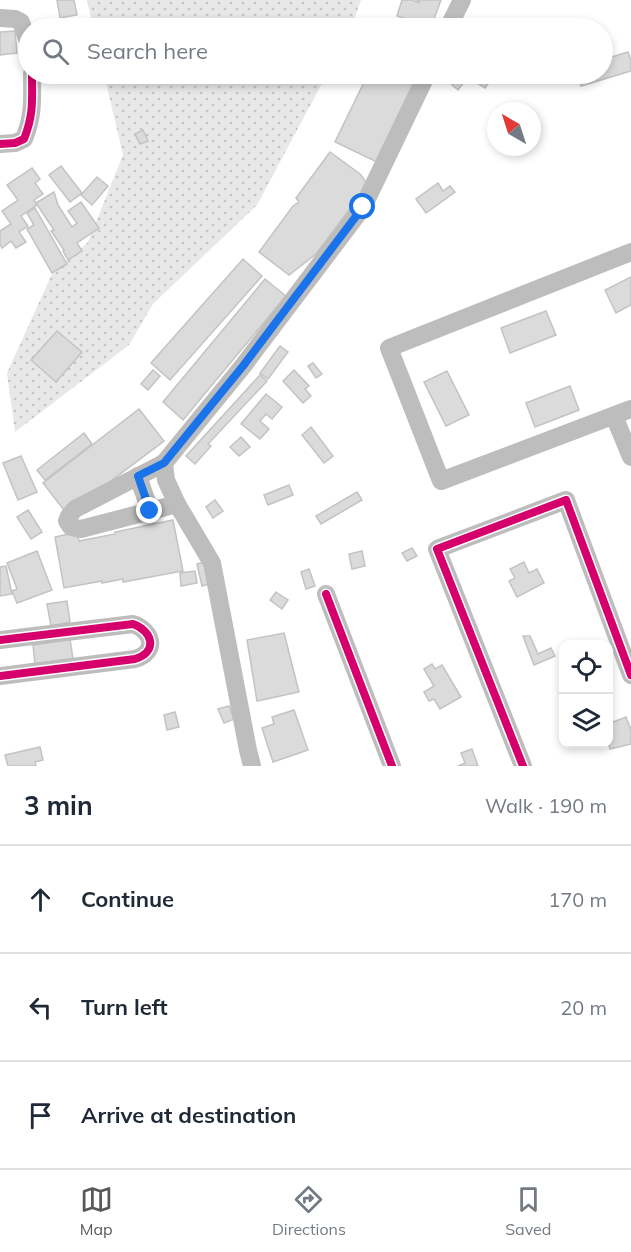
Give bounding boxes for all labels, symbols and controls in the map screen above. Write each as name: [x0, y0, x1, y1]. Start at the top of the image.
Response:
search box: [18, 18, 613, 84]
icon: search: [39, 35, 72, 68]
text: Search here: [87, 37, 208, 65]
north arrow: [487, 102, 541, 156]
route start: [349, 193, 375, 219]
route end: [136, 497, 162, 523]
map controls: [559, 640, 613, 748]
button: locate: [559, 640, 613, 694]
button: layers: [559, 694, 613, 748]
text: 3 min: [24, 789, 93, 822]
text: Walk · 190 m: [485, 793, 607, 818]
icon: ahead: [24, 883, 57, 916]
text: Continue: [81, 885, 174, 913]
text: 170 m: [548, 887, 607, 912]
icon: left: [24, 991, 57, 1024]
text: Turn left: [81, 993, 168, 1021]
text: 20 m: [560, 995, 607, 1020]
icon: arrive: [24, 1099, 57, 1132]
text: Arrive at destination: [81, 1101, 296, 1129]
tab: Map: [80, 1183, 113, 1239]
tab: Directions: [272, 1183, 346, 1239]
tab: Saved: [505, 1183, 551, 1239]

